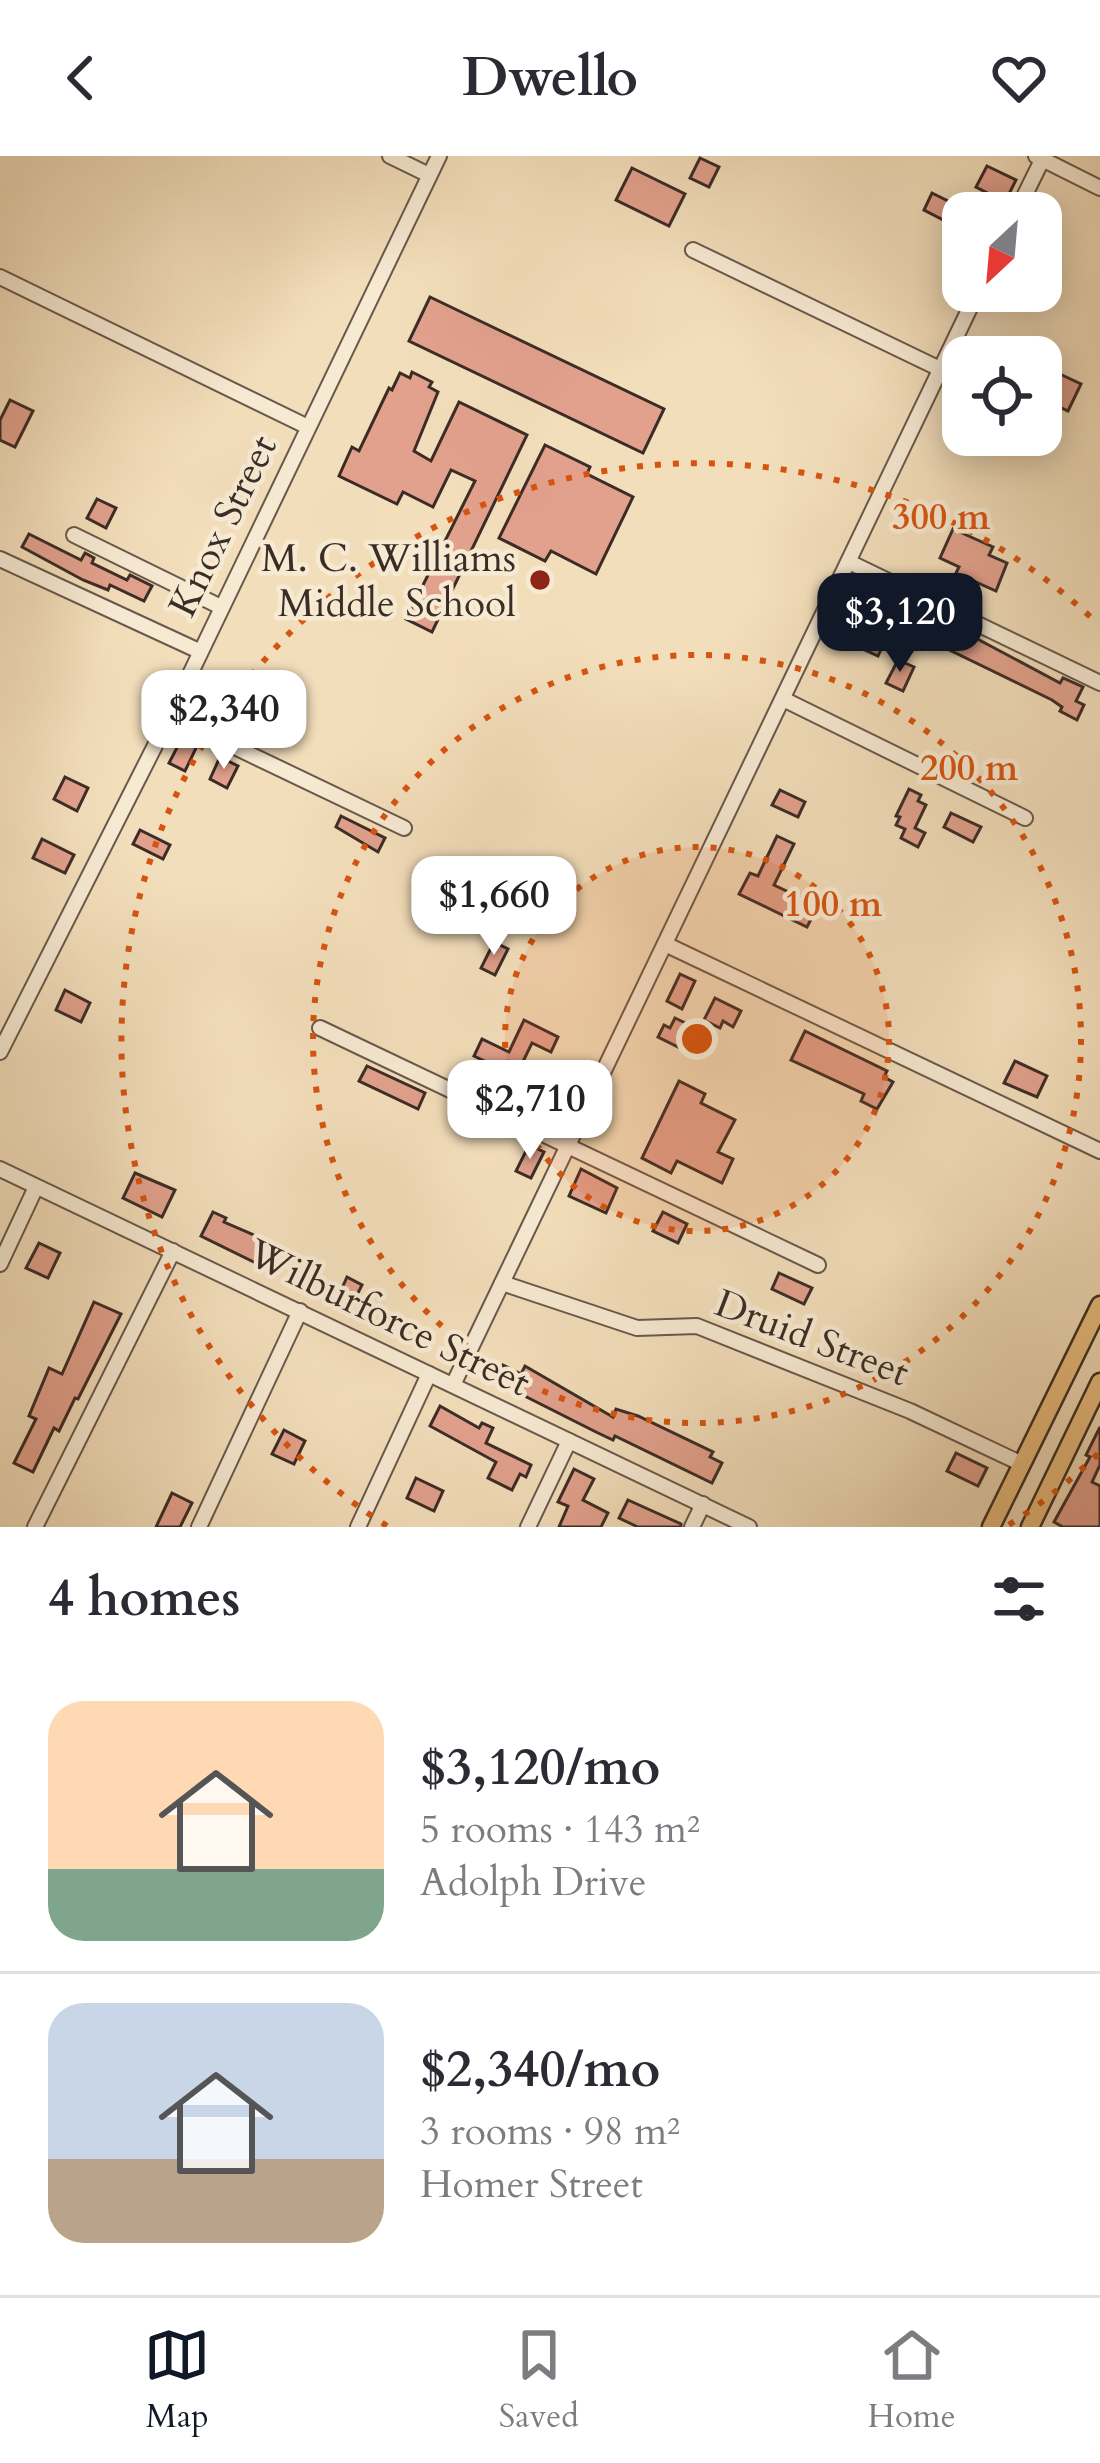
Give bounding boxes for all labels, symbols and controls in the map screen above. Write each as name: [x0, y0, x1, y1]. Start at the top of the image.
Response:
text: Dwello: [462, 42, 638, 115]
icon: back: [48, 45, 114, 111]
icon: heart: [986, 45, 1052, 111]
north arrow: [942, 192, 1062, 312]
map controls: [942, 192, 1062, 456]
button: locate: [942, 336, 1062, 456]
street label: Knox Street: [156, 426, 290, 626]
text: 300 m: [892, 493, 991, 542]
place label: M. C. Williams Middle School: [261, 532, 516, 630]
marker: M. C. Williams Middle School: [527, 567, 553, 593]
pin: $3,120: [802, 573, 998, 675]
text: $3,120: [844, 585, 956, 638]
pin: $2,340: [126, 670, 322, 772]
text: $2,340: [168, 682, 280, 735]
text: 200 m: [920, 744, 1019, 793]
pin: $1,660: [396, 856, 592, 958]
text: $1,660: [438, 868, 550, 921]
text: 100 m: [784, 880, 883, 929]
centre of rings: [676, 1018, 718, 1060]
pin: $2,710: [432, 1060, 628, 1162]
text: $2,710: [474, 1072, 586, 1125]
street label: Wilburforce Street: [238, 1226, 539, 1409]
street label: Druid Street: [708, 1277, 916, 1399]
text: 4 homes: [48, 1564, 240, 1634]
icon: filters: [986, 1566, 1052, 1632]
text: $3,120/mo: [420, 1733, 660, 1803]
icon: home: [144, 1749, 288, 1893]
text: 5 rooms · 143 m²: [420, 1803, 700, 1856]
text: Adolph Drive: [420, 1856, 646, 1909]
text: $2,340/mo: [420, 2035, 660, 2105]
icon: home: [144, 2051, 288, 2195]
text: 3 rooms · 98 m²: [420, 2105, 680, 2158]
text: Homer Street: [420, 2158, 643, 2211]
tab: Map: [144, 2322, 210, 2439]
tab: Saved: [499, 2322, 579, 2439]
tab: Home: [867, 2322, 956, 2439]

